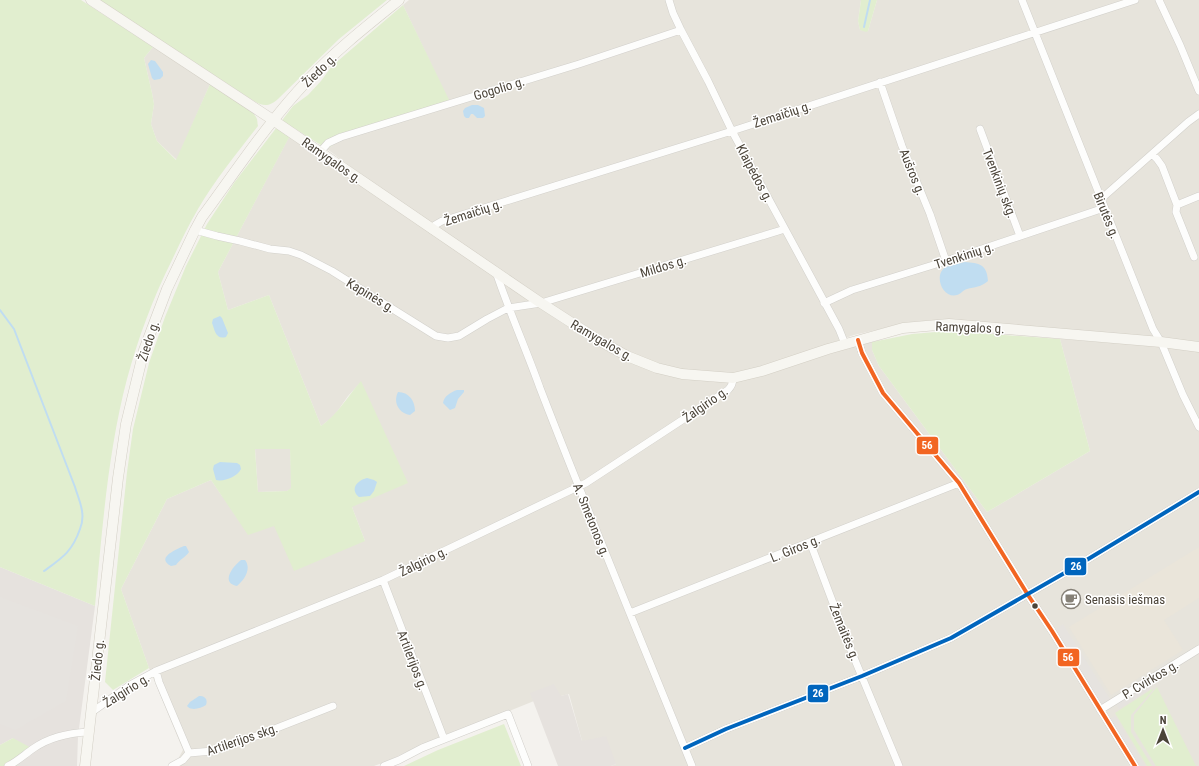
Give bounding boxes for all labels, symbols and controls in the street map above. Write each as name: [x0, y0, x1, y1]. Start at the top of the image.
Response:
street label: Žiedo g.: [299, 50, 340, 90]
street label: Gogolio g.: [472, 74, 526, 103]
street label: Žemaičių g.: [751, 98, 813, 131]
street label: Ramygalos g.: [299, 134, 364, 186]
street label: Klaipėdos g.: [733, 142, 776, 205]
street label: Tvenkinių skg.: [979, 146, 1020, 220]
street label: Aušros g.: [896, 147, 929, 198]
street label: Birutės g.: [1090, 190, 1123, 241]
street label: Žemaičių g.: [442, 196, 504, 229]
street label: Tvenkinių g.: [933, 239, 996, 272]
street label: Mildos g.: [638, 252, 688, 281]
street label: Kapinės g.: [344, 275, 398, 316]
street label: Ramygalos g.: [568, 317, 635, 364]
street label: Žiedo g.: [135, 319, 162, 363]
street label: Ramygalos g.: [935, 319, 1005, 336]
street label: Žalgirio g.: [680, 383, 731, 425]
line badge: 56: [916, 436, 939, 455]
text: 56: [921, 439, 933, 452]
street label: A. Smetonos g.: [570, 481, 613, 559]
street label: L. Giros g.: [768, 532, 822, 565]
street label: Žalgirio g.: [397, 543, 450, 580]
line badge: 26: [1064, 557, 1087, 576]
text: 26: [1070, 560, 1082, 573]
cafe icon: Senasis iešmas: [1060, 588, 1082, 610]
place label: Senasis iešmas: [1085, 592, 1165, 607]
street label: Žemaitės g.: [826, 601, 863, 663]
unlabelled marker: [1030, 601, 1040, 611]
street label: Artilerijos g.: [394, 628, 431, 692]
street label: Žiedo g.: [88, 639, 107, 682]
line badge: 56: [1057, 648, 1080, 667]
text: 56: [1062, 651, 1074, 664]
street label: P. Cvirkos g.: [1120, 657, 1181, 702]
street label: Žalgirio g.: [100, 670, 152, 710]
line badge: 26: [807, 684, 829, 703]
text: 26: [812, 687, 824, 700]
north arrow: [1143, 710, 1183, 750]
text: N: [1160, 714, 1167, 727]
street label: Artilerijos skg.: [205, 720, 280, 759]

